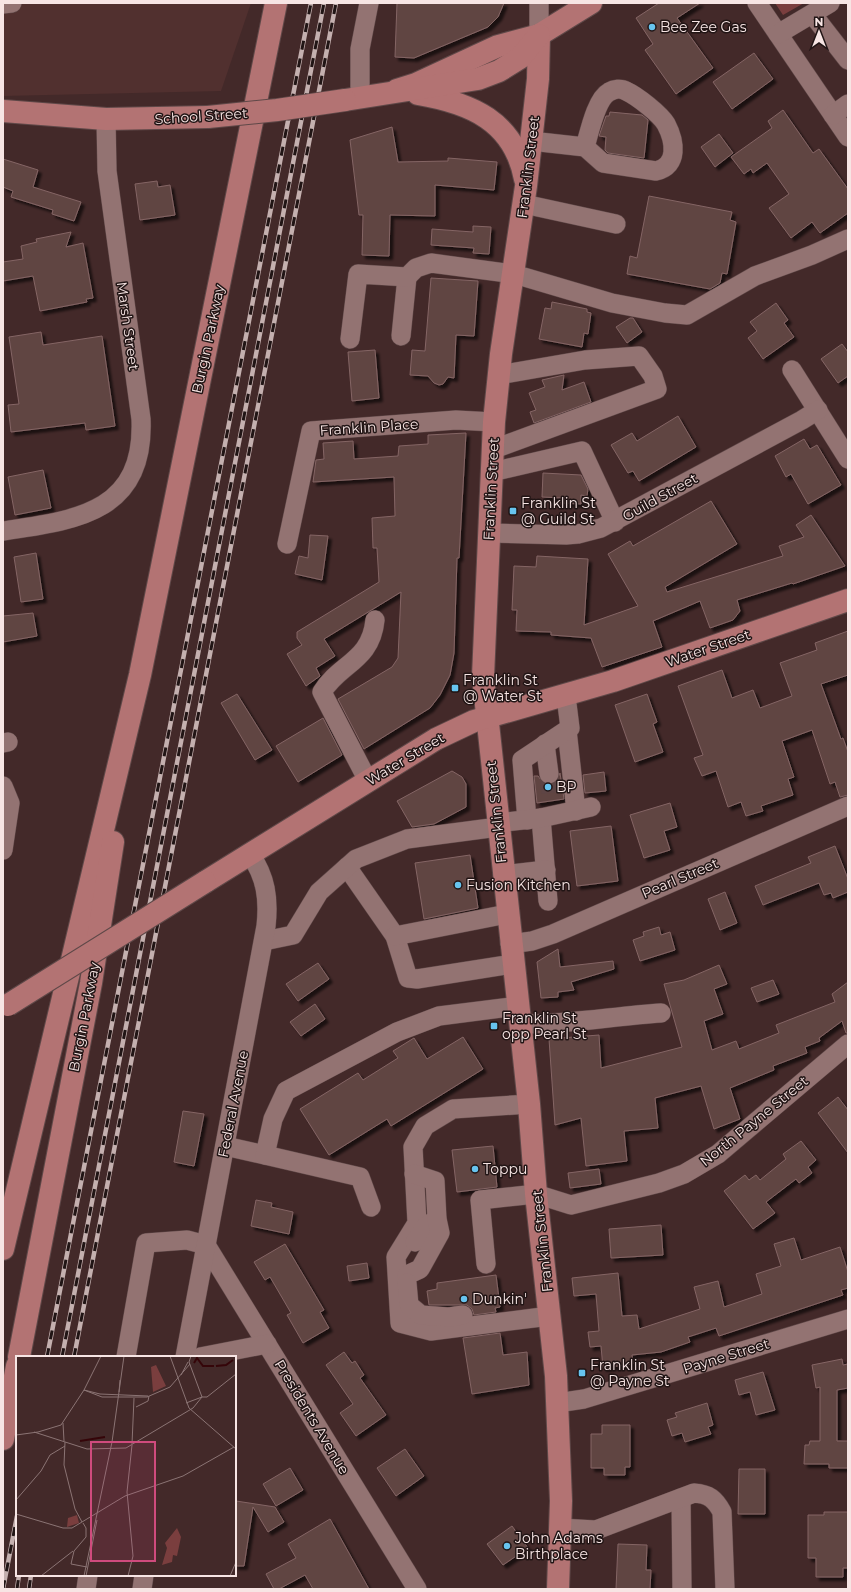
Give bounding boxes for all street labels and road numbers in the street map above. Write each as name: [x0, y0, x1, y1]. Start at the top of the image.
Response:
street label: School Street: [154, 104, 248, 128]
street label: Franklin Street: [513, 115, 543, 219]
street label: Marsh Street: [113, 280, 143, 372]
street label: Burgin Parkway: [188, 282, 228, 395]
street label: Franklin Place: [319, 415, 419, 439]
street label: Franklin Street: [479, 437, 503, 541]
street label: Guild Street: [619, 469, 701, 525]
street label: Water Street: [663, 625, 753, 671]
street label: Water Street: [362, 728, 448, 790]
street label: Franklin Street: [482, 760, 510, 864]
street label: Pearl Street: [639, 854, 721, 902]
street label: Burgin Parkway: [65, 960, 104, 1073]
street label: Federal Avenue: [214, 1049, 252, 1159]
street label: North Payne Street: [696, 1072, 812, 1170]
street label: Franklin Street: [528, 1189, 556, 1293]
street label: Payne Street: [681, 1334, 772, 1378]
street label: Presidents Avenue: [271, 1356, 353, 1478]

